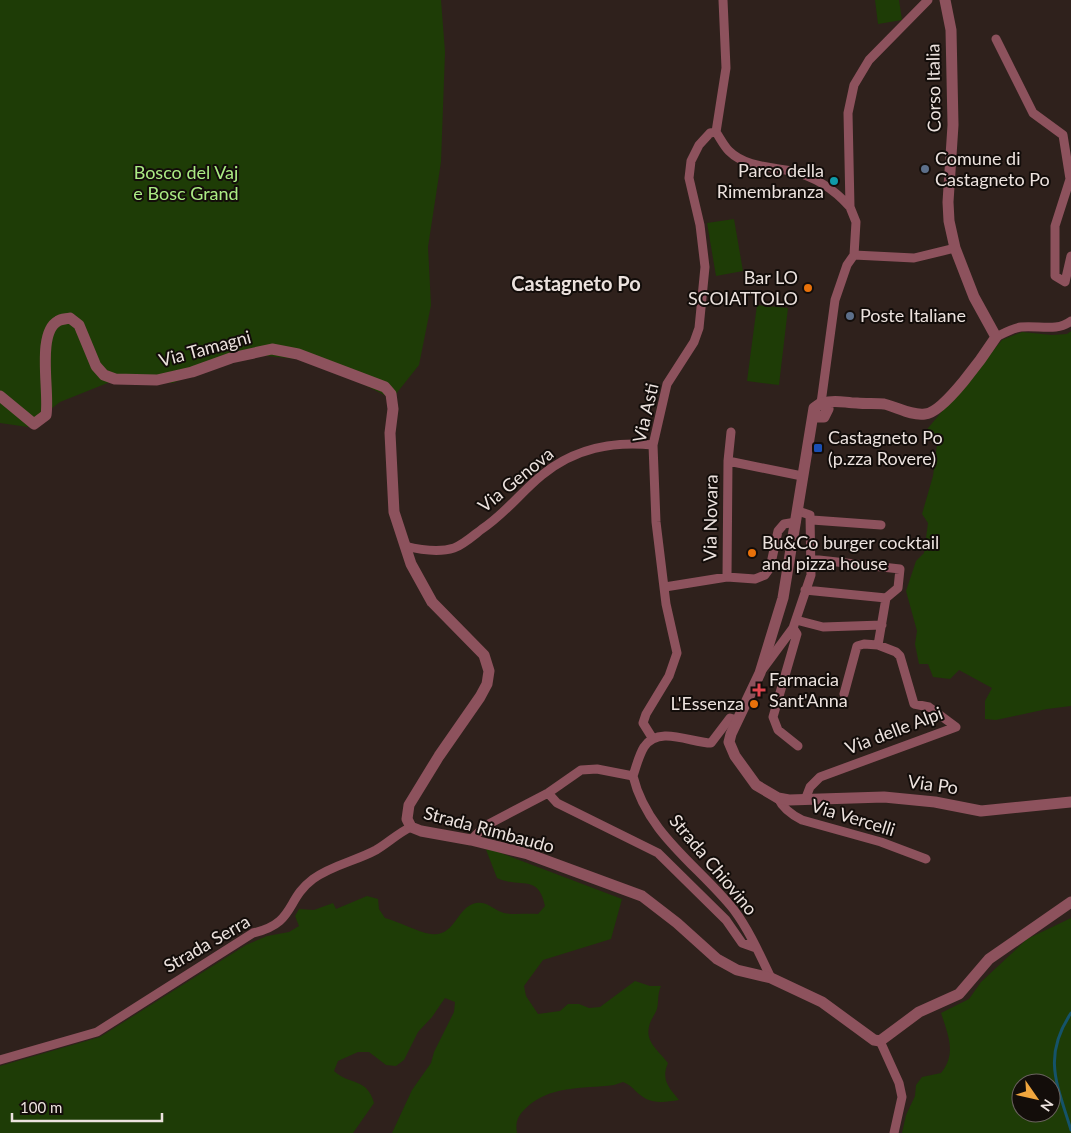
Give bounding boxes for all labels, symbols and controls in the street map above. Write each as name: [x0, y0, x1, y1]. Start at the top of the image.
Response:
street label: Corso Italia: [921, 43, 945, 133]
place label: Comune di Castagneto Po: [935, 147, 1050, 190]
place label: Parco della Rimembranza: [717, 159, 824, 202]
park label: Bosco del Vaj e Bosc Grand: [133, 161, 239, 204]
marker: Comune di Castagneto Po: [919, 163, 931, 175]
marker: Parco della Rimembranza: [828, 175, 840, 187]
place label: Bar LO SCOIATTOLO: [688, 266, 798, 309]
district label: Castagneto Po: [511, 271, 641, 295]
marker: Bar LO SCOIATTOLO: [802, 282, 814, 294]
place label: Poste Italiane: [860, 304, 966, 326]
marker: Poste Italiane: [844, 310, 856, 322]
street label: Via Tamagni: [156, 325, 253, 371]
street label: Via Asti: [627, 381, 663, 445]
place label: Castagneto Po (p.zza Rovere): [828, 426, 943, 469]
street label: Via Genova: [473, 442, 558, 516]
marker: Castagneto Po (p.zza Rovere): [812, 442, 824, 454]
street label: Via Novara: [698, 474, 722, 562]
place label: Bu&Co burger cocktail and pizza house: [762, 531, 939, 574]
marker: Bu&Co burger cocktail and pizza house: [746, 547, 758, 559]
place label: Farmacia Sant'Anna: [769, 668, 848, 711]
marker: Farmacia Sant'Anna: [753, 684, 765, 696]
place label: L'Essenza: [670, 692, 744, 714]
marker: L'Essenza: [748, 698, 760, 710]
street label: Via delle Alpi: [842, 701, 945, 759]
street label: Via Po: [907, 770, 960, 798]
street label: Via Vercelli: [809, 794, 898, 840]
street label: Strada Rimbaudo: [421, 801, 557, 857]
street label: Strada Chiovino: [665, 809, 762, 919]
street label: Strada Serra: [159, 910, 254, 977]
north arrow: [1011, 1073, 1061, 1123]
scale bar: [12, 1090, 162, 1122]
text: N: [1037, 1096, 1057, 1115]
text: 100 m: [20, 1098, 62, 1116]

